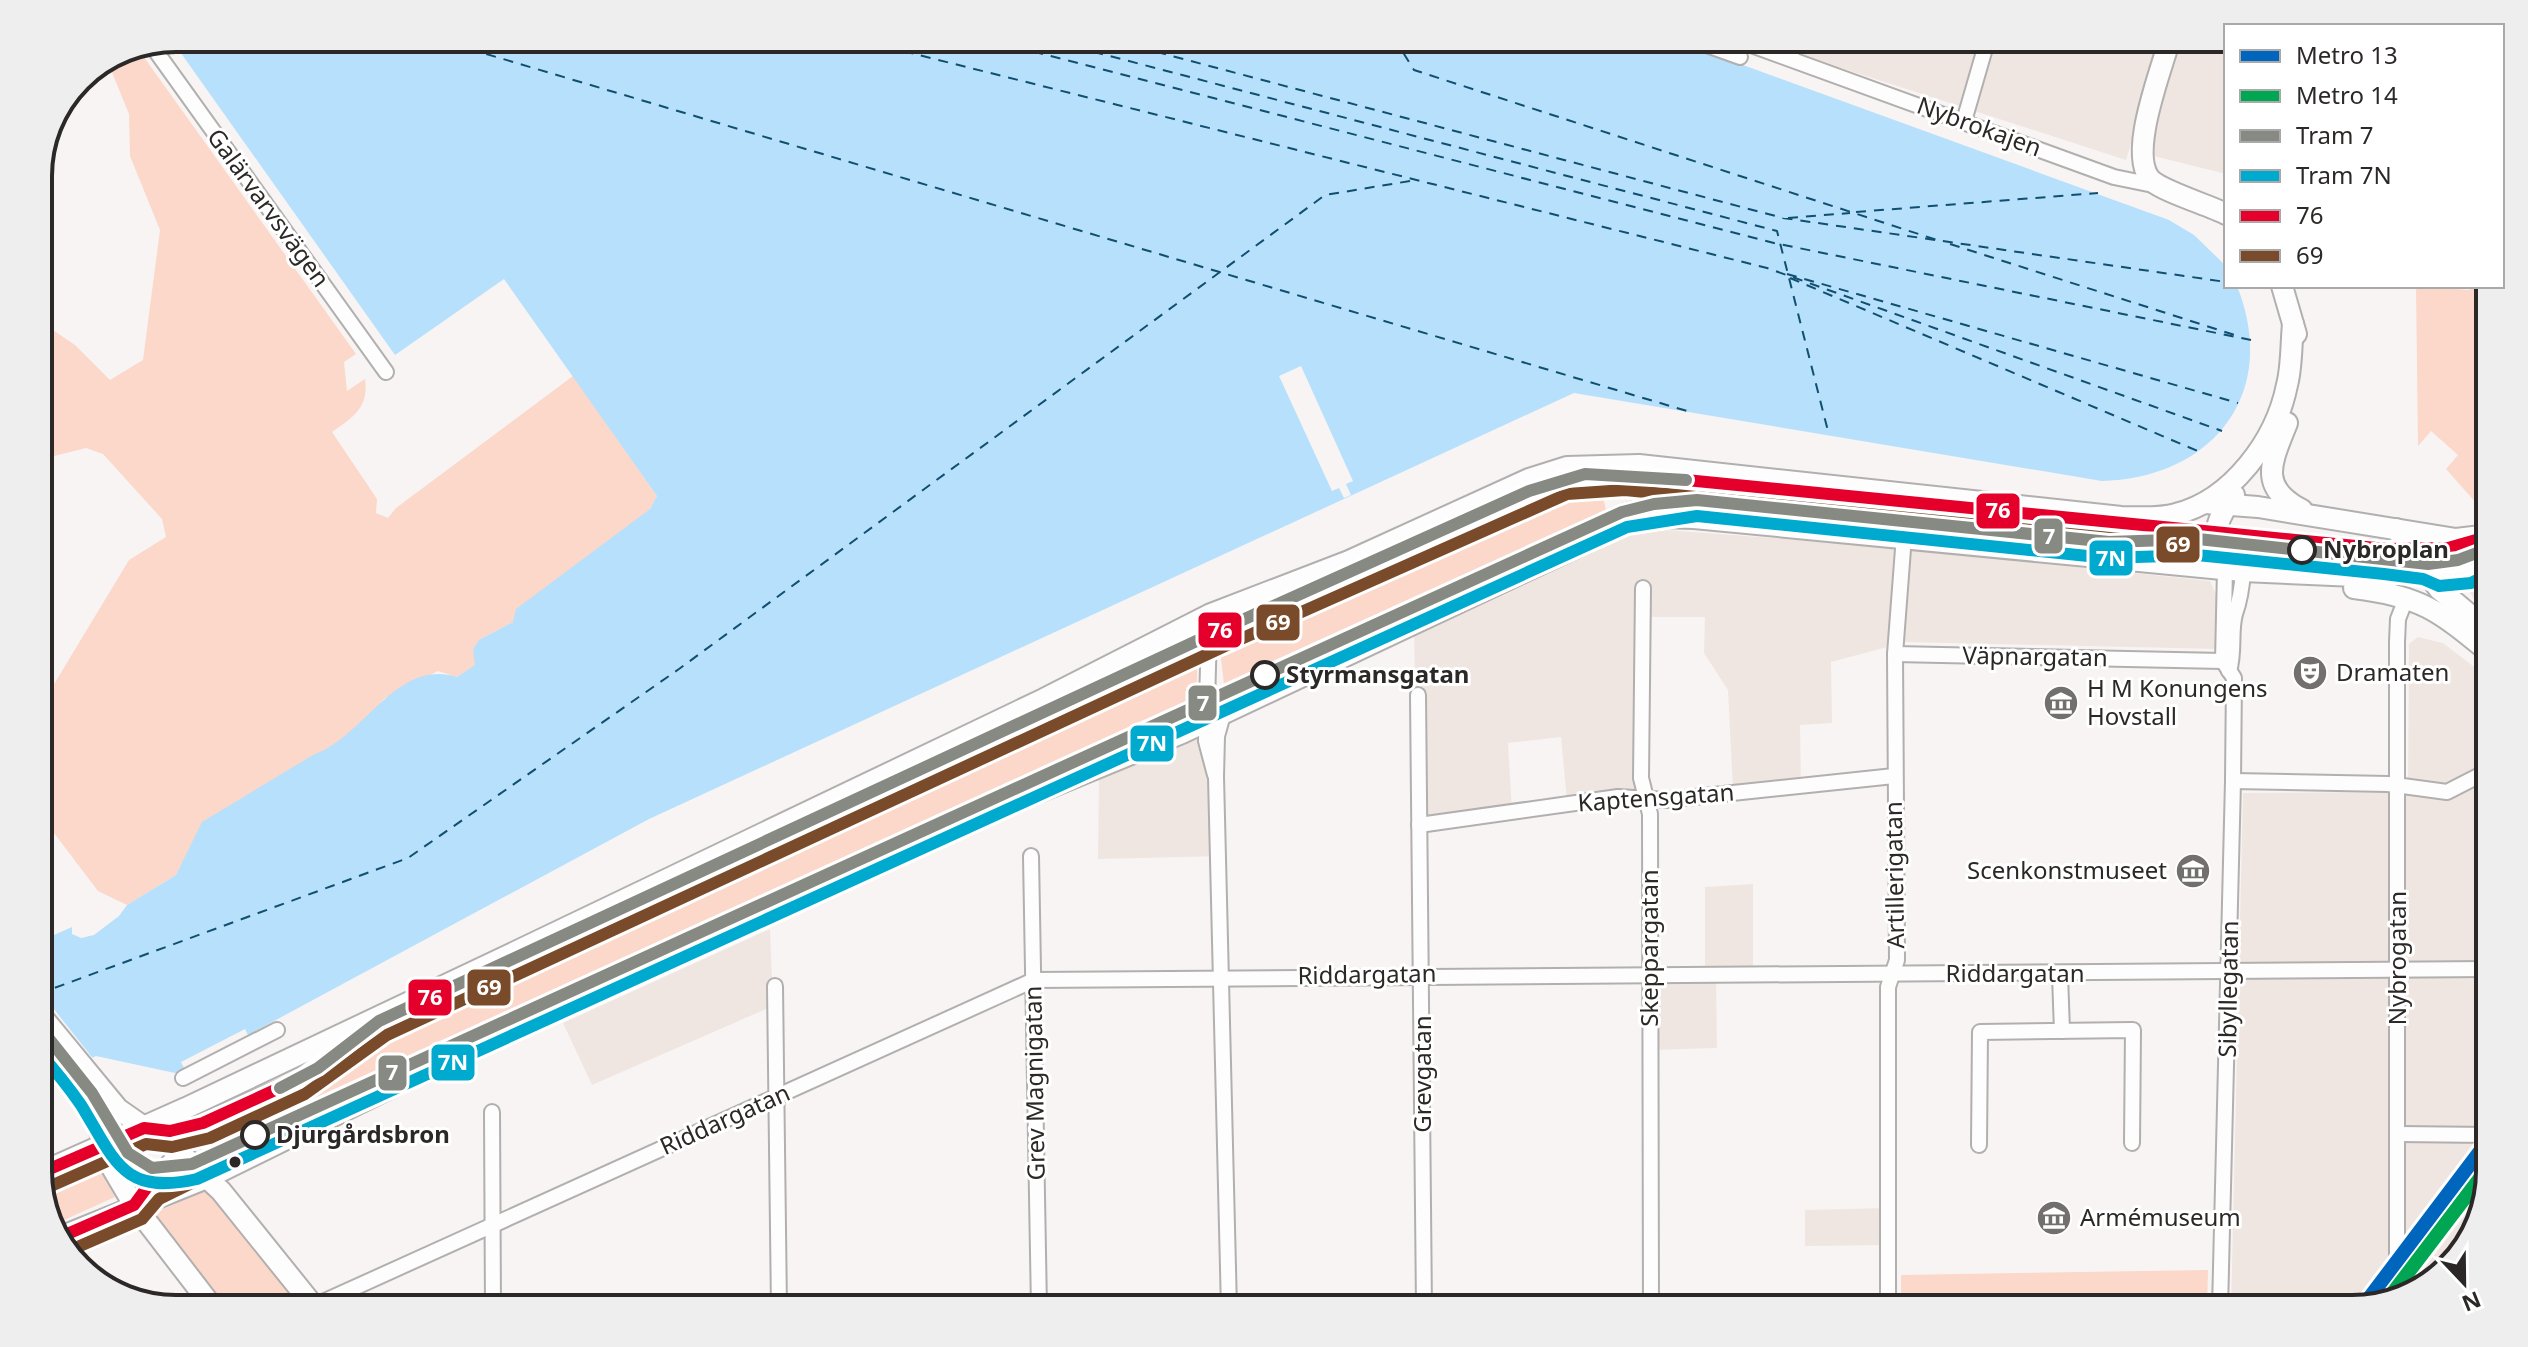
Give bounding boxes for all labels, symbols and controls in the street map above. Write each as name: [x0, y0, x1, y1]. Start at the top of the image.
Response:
legend: [2224, 24, 2504, 288]
text: Metro 13: [2296, 38, 2398, 71]
text: Metro 14: [2296, 78, 2398, 111]
street label: Nybrokajen: [1913, 88, 2046, 163]
text: Tram 7: [2296, 118, 2373, 151]
street label: Galärvarvsvägen: [200, 121, 338, 293]
text: Tram 7N: [2296, 158, 2392, 191]
text: 76: [2296, 198, 2323, 231]
text: 69: [2296, 238, 2323, 271]
line badge: 76: [1975, 492, 2021, 530]
text: 76: [1985, 494, 2011, 524]
line badge: 7: [2033, 517, 2064, 555]
text: 7: [2043, 520, 2055, 550]
line badge: 69: [2155, 525, 2201, 564]
text: 69: [2165, 528, 2191, 558]
place label: Nybroplan: [2323, 532, 2449, 565]
marker: Nybroplan: [2288, 536, 2316, 564]
line badge: 7N: [2088, 539, 2134, 577]
text: 7N: [2096, 542, 2126, 572]
line badge: 69: [1255, 603, 1301, 642]
text: 69: [1265, 606, 1291, 636]
line badge: 76: [1197, 611, 1243, 649]
text: 76: [1207, 614, 1233, 644]
street label: Väpnargatan: [1962, 638, 2108, 673]
theatre icon: Dramaten: [2291, 654, 2329, 692]
place label: Dramaten: [2336, 655, 2449, 688]
place label: Styrmansgatan: [1286, 657, 1469, 690]
marker: Styrmansgatan: [1251, 661, 1279, 689]
place label: H M Konungens Hovstall: [2087, 671, 2268, 732]
line badge: 7: [1187, 684, 1218, 722]
museum icon: H M Konungens Hovstall: [2042, 684, 2080, 722]
text: 7: [1197, 687, 1209, 717]
line badge: 7N: [1129, 724, 1175, 763]
text: 7N: [1137, 727, 1167, 757]
street label: Kaptensgatan: [1577, 775, 1735, 818]
street label: Artillerigatan: [1876, 801, 1911, 949]
museum icon: Scenkonstmuseet: [2174, 852, 2212, 890]
place label: Scenkonstmuseet: [1967, 853, 2167, 886]
street label: Skeppargatan: [1632, 869, 1665, 1027]
street label: Nybrogatan: [2380, 891, 2413, 1025]
street label: Sibyllegatan: [2210, 920, 2245, 1058]
street label: Riddargatan: [1297, 956, 1437, 991]
street label: Riddargatan: [1946, 956, 2084, 989]
line badge: 69: [466, 968, 512, 1007]
text: 69: [476, 971, 502, 1001]
line badge: 76: [407, 978, 453, 1017]
text: 76: [417, 981, 443, 1011]
street label: Grev Magnigatan: [1015, 985, 1052, 1181]
street label: Grevgatan: [1405, 1015, 1438, 1133]
line badge: 7N: [430, 1043, 476, 1082]
text: 7N: [438, 1046, 468, 1076]
line badge: 7: [377, 1054, 408, 1092]
text: 7: [386, 1056, 398, 1086]
street label: Riddargatan: [654, 1075, 795, 1162]
place label: Djurgårdsbron: [276, 1117, 450, 1150]
marker: Djurgårdsbron: [241, 1121, 269, 1149]
unlabelled marker: [227, 1154, 243, 1170]
museum icon: Armémuseum: [2035, 1199, 2073, 1237]
place label: Armémuseum: [2080, 1200, 2241, 1233]
north arrow: [2424, 1243, 2504, 1323]
text: N: [2458, 1285, 2486, 1320]

